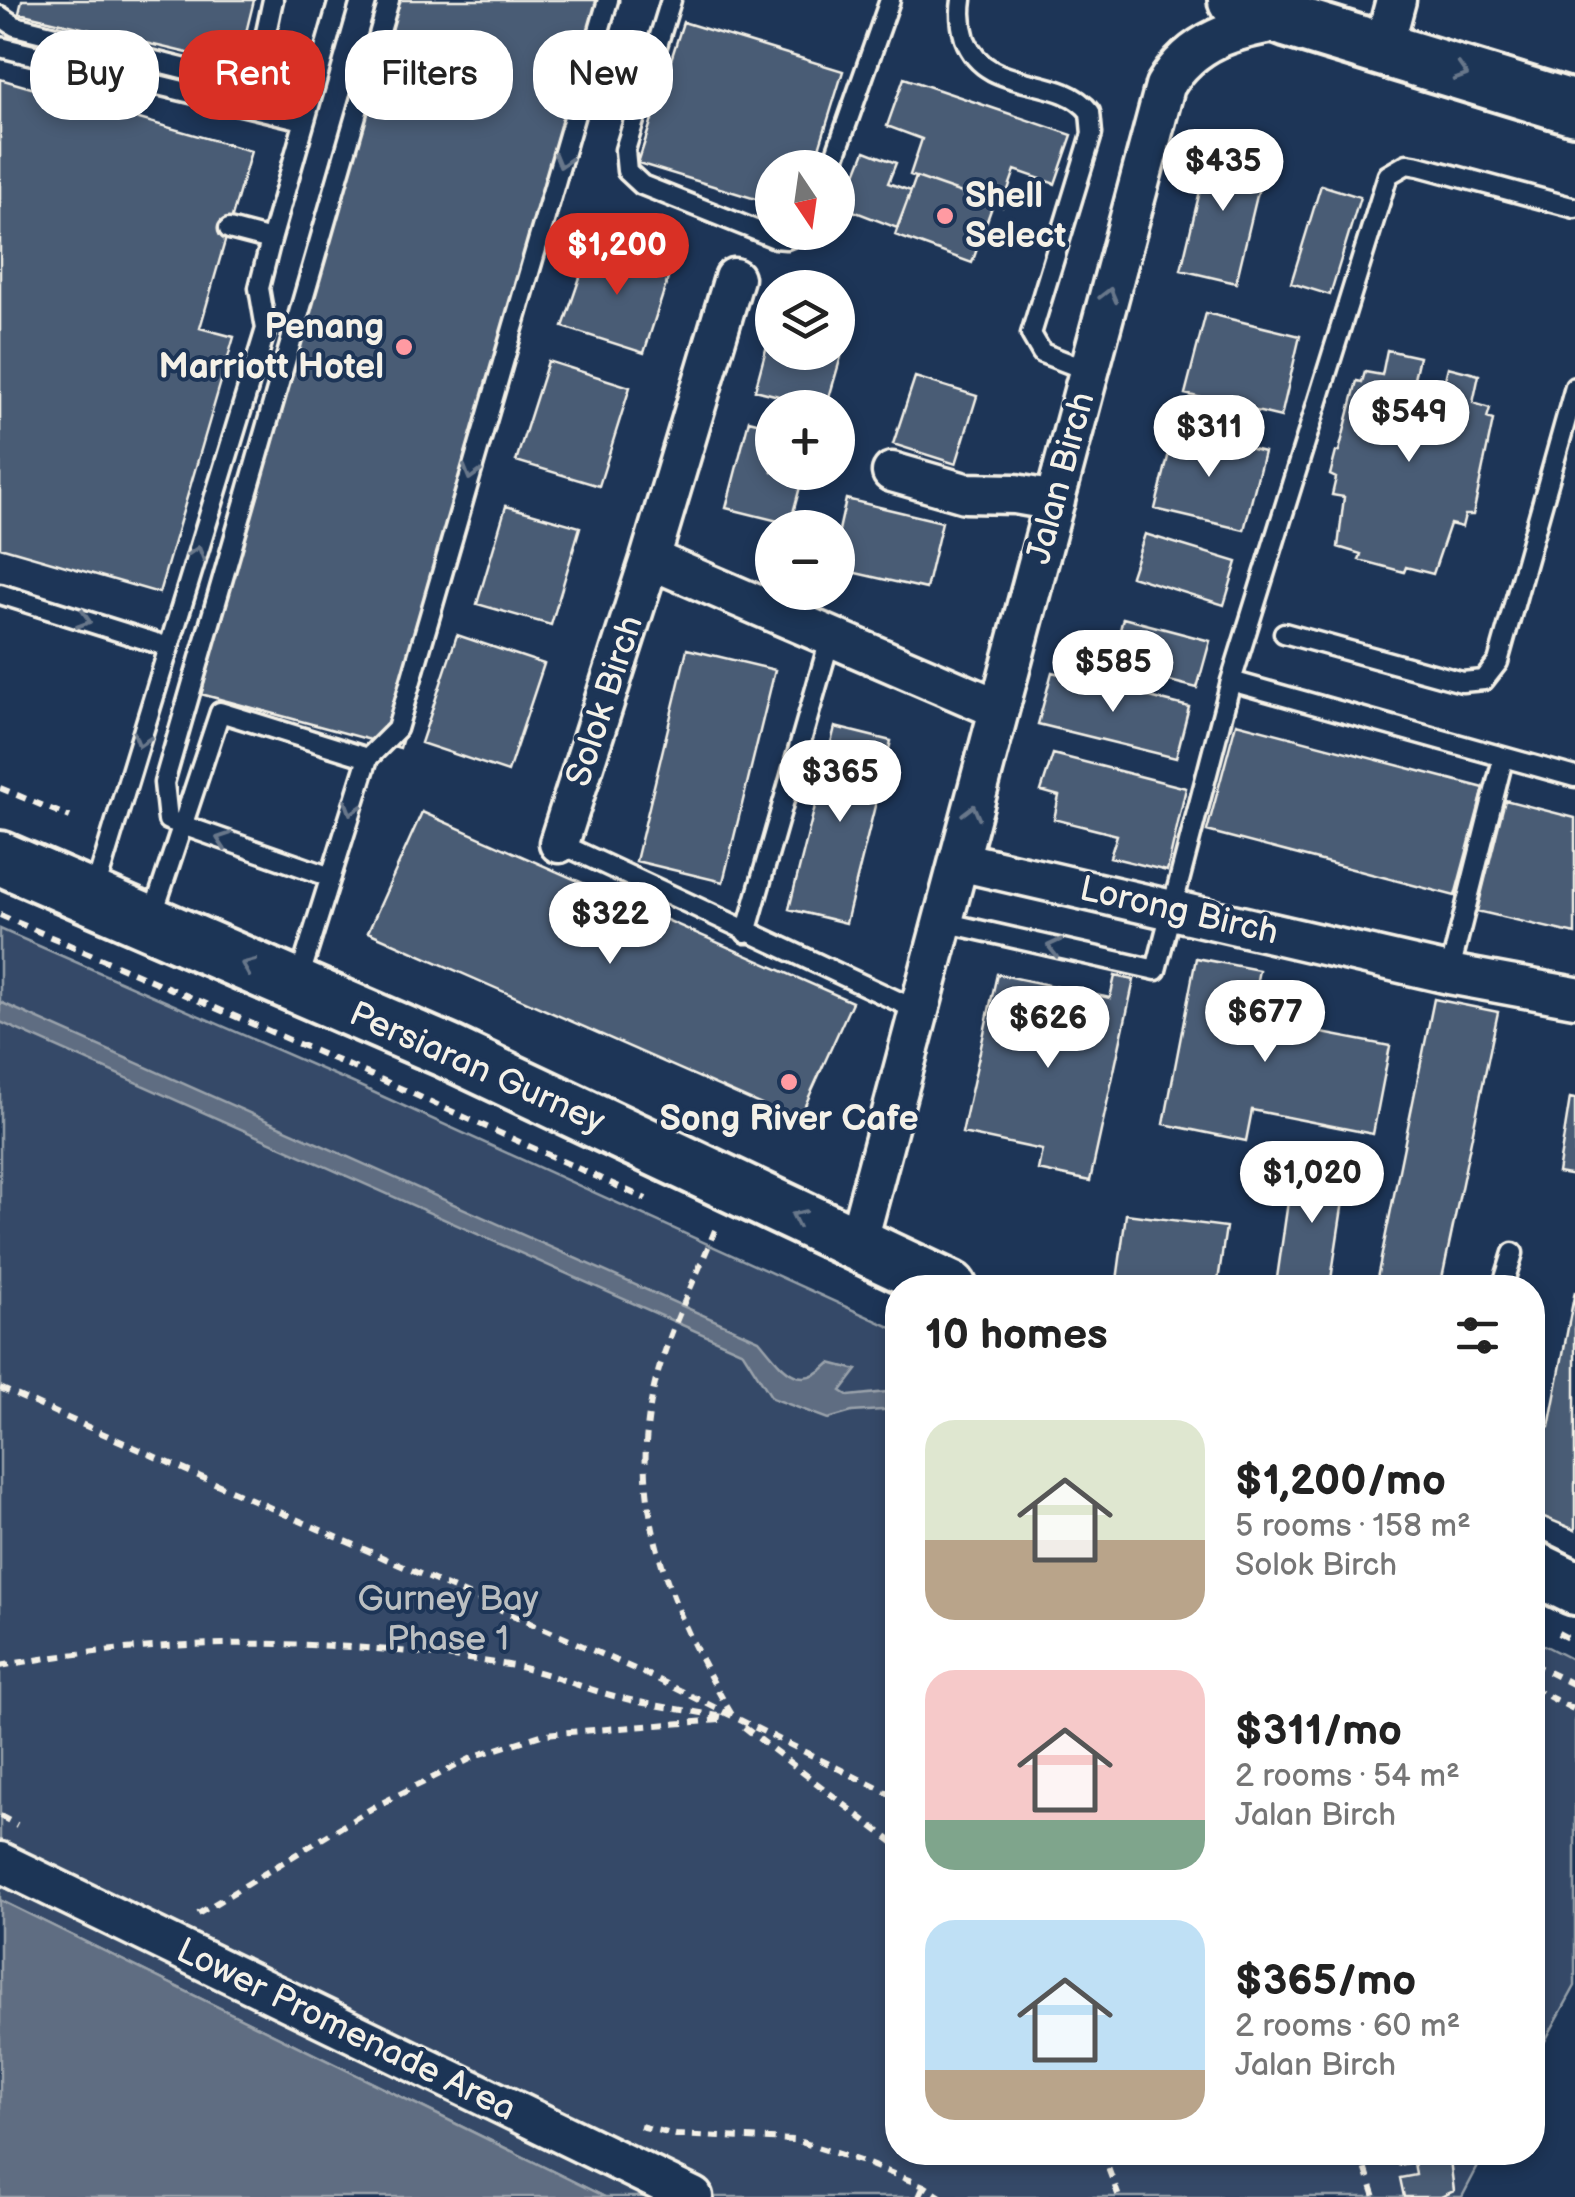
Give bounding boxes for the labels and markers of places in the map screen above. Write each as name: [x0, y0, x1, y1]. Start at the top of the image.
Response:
pin: $435: [1164, 129, 1282, 214]
place label: Shell Select: [965, 175, 1066, 258]
marker: Shell Select: [934, 205, 956, 227]
pin: $1,200: [536, 213, 698, 298]
place label: Penang Marriott Hotel: [159, 306, 384, 389]
marker: Penang Marriott Hotel: [393, 336, 415, 358]
pin: $549: [1350, 380, 1468, 465]
pin: $311: [1150, 395, 1268, 480]
pin: $585: [1054, 630, 1172, 715]
pin: $365: [781, 740, 899, 825]
pin: $322: [551, 882, 669, 967]
pin: $677: [1206, 980, 1324, 1065]
pin: $626: [989, 986, 1107, 1071]
marker: Song River Cafe: [778, 1071, 800, 1093]
place label: Song River Cafe: [659, 1098, 919, 1141]
pin: $1,020: [1231, 1141, 1393, 1226]

